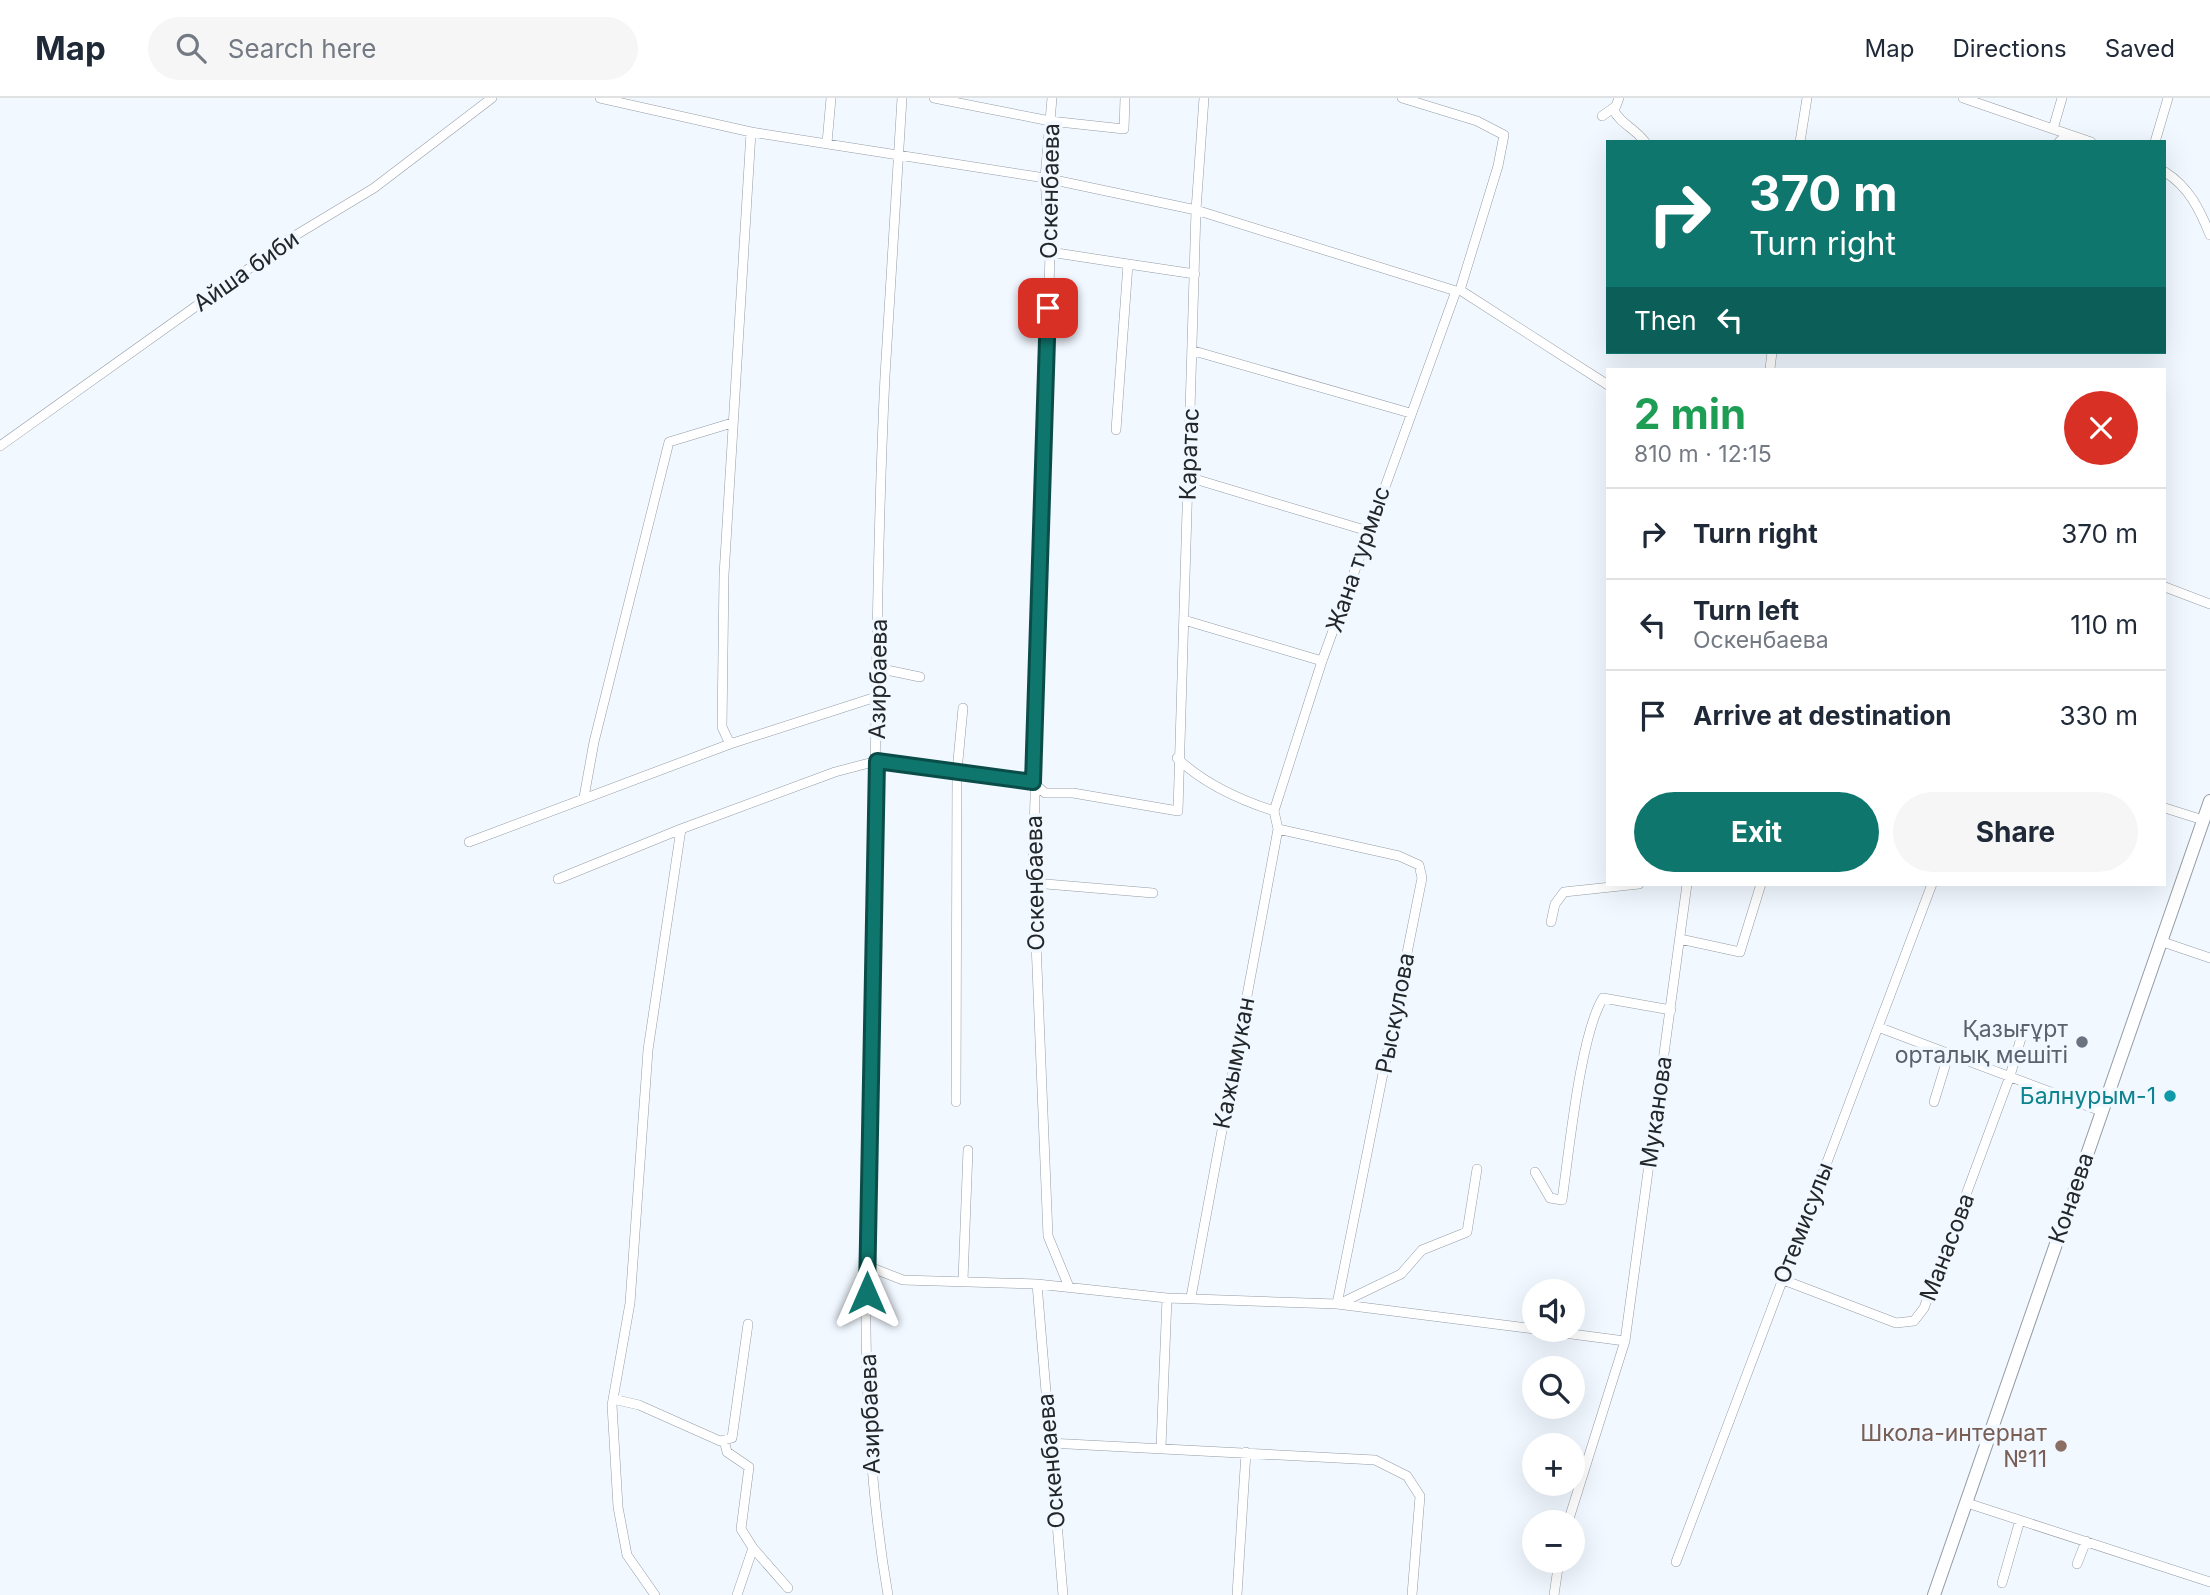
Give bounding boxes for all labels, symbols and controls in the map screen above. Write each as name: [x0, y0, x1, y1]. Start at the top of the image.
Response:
search box: [148, 17, 638, 80]
text: Map: [35, 28, 106, 68]
icon: search: [172, 29, 210, 67]
text: Search here: [228, 33, 376, 64]
text: Map: [1865, 34, 1914, 63]
text: Directions: [1952, 34, 2067, 63]
text: Saved: [2105, 34, 2175, 63]
street label: Оскенбаева: [1035, 123, 1065, 259]
text: 370 m: [1749, 164, 1898, 223]
icon: right: [1634, 168, 1725, 259]
street label: Айша биби: [188, 224, 304, 318]
text: Turn right: [1749, 224, 1896, 263]
pin: [1018, 278, 1078, 338]
icon: arrive: [1029, 289, 1067, 327]
icon: left: [1711, 301, 1749, 339]
text: Then: [1634, 305, 1697, 336]
text: 2 min: [1634, 388, 1746, 439]
button: close: [2064, 391, 2138, 465]
street label: Каратас: [1173, 407, 1205, 501]
text: 810 m · 12:15: [1634, 440, 1772, 468]
street label: Жана турмыс: [1320, 482, 1396, 636]
icon: right: [1634, 515, 1672, 553]
text: Turn right: [1693, 518, 1818, 549]
text: 370 m: [2061, 518, 2138, 549]
text: Turn left: [1693, 595, 1799, 626]
icon: left: [1634, 606, 1672, 644]
text: 110 m: [2070, 609, 2138, 640]
street label: Азирбаева: [863, 618, 893, 740]
text: Оскенбаева: [1693, 626, 1829, 654]
icon: arrive: [1634, 697, 1672, 735]
text: Arrive at destination: [1693, 700, 1952, 731]
text: 330 m: [2059, 700, 2138, 731]
button: Exit: [1634, 792, 1879, 872]
button: Share: [1893, 792, 2138, 872]
street label: Оскенбаева: [1020, 815, 1050, 951]
street label: Рыскулова: [1370, 950, 1420, 1076]
street label: Кажымукан: [1208, 995, 1260, 1131]
place label: Қазығұрт орталық мешіті: [1895, 1015, 2068, 1069]
marker: Қазығұрт орталық мешіті: [2074, 1034, 2090, 1050]
street label: Муканова: [1634, 1054, 1678, 1170]
place label: Балнурым-1: [2020, 1082, 2156, 1110]
marker: Балнурым-1: [2162, 1088, 2178, 1104]
street label: Конаева: [2042, 1149, 2100, 1247]
street label: Отемисулы: [1767, 1159, 1839, 1287]
street label: Манасова: [1914, 1189, 1980, 1305]
position arrow: [830, 1256, 904, 1330]
map controls: [1522, 1279, 1585, 1573]
button: sound: [1522, 1279, 1585, 1342]
street label: Азирбаева: [854, 1353, 886, 1475]
button: search: [1522, 1356, 1585, 1419]
street label: Оскенбаева: [1031, 1392, 1071, 1530]
place label: Школа-интернат №11: [1860, 1419, 2047, 1473]
button: +: [1522, 1433, 1585, 1496]
marker: Школа-интернат №11: [2053, 1438, 2069, 1454]
button: −: [1522, 1510, 1585, 1573]

